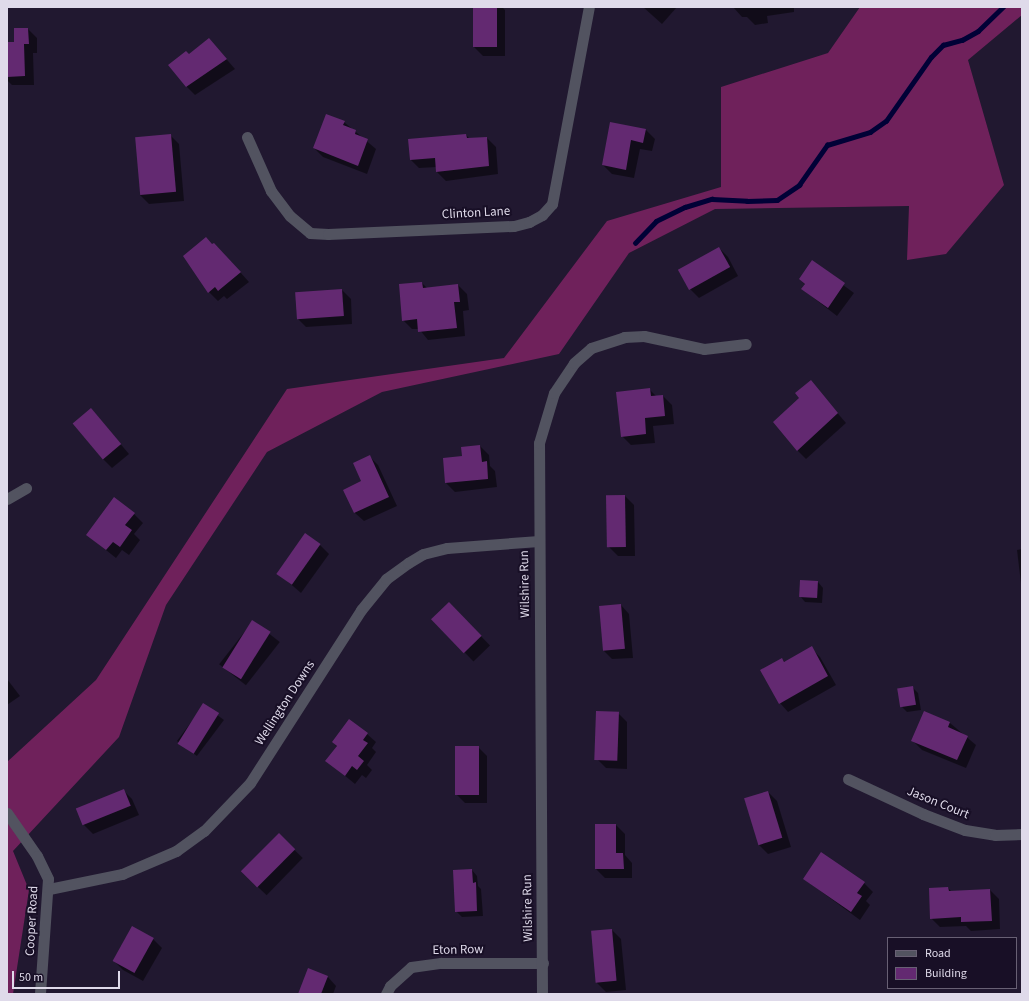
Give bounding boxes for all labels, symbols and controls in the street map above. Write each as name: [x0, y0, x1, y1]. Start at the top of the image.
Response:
street label: Clinton Lane: [441, 203, 511, 223]
street label: Wilshire Run: [517, 550, 533, 618]
street label: Wellington Downs: [252, 658, 318, 748]
street label: Jason Court: [905, 784, 971, 822]
street label: Wilshire Run: [520, 874, 536, 942]
street label: Cooper Road: [22, 886, 42, 956]
legend: [887, 937, 1017, 989]
street label: Eton Row: [432, 942, 484, 958]
text: Road: [925, 945, 951, 962]
scale bar: [14, 963, 122, 989]
text: Building: [925, 965, 967, 982]
text: 50 m: [19, 969, 43, 986]

